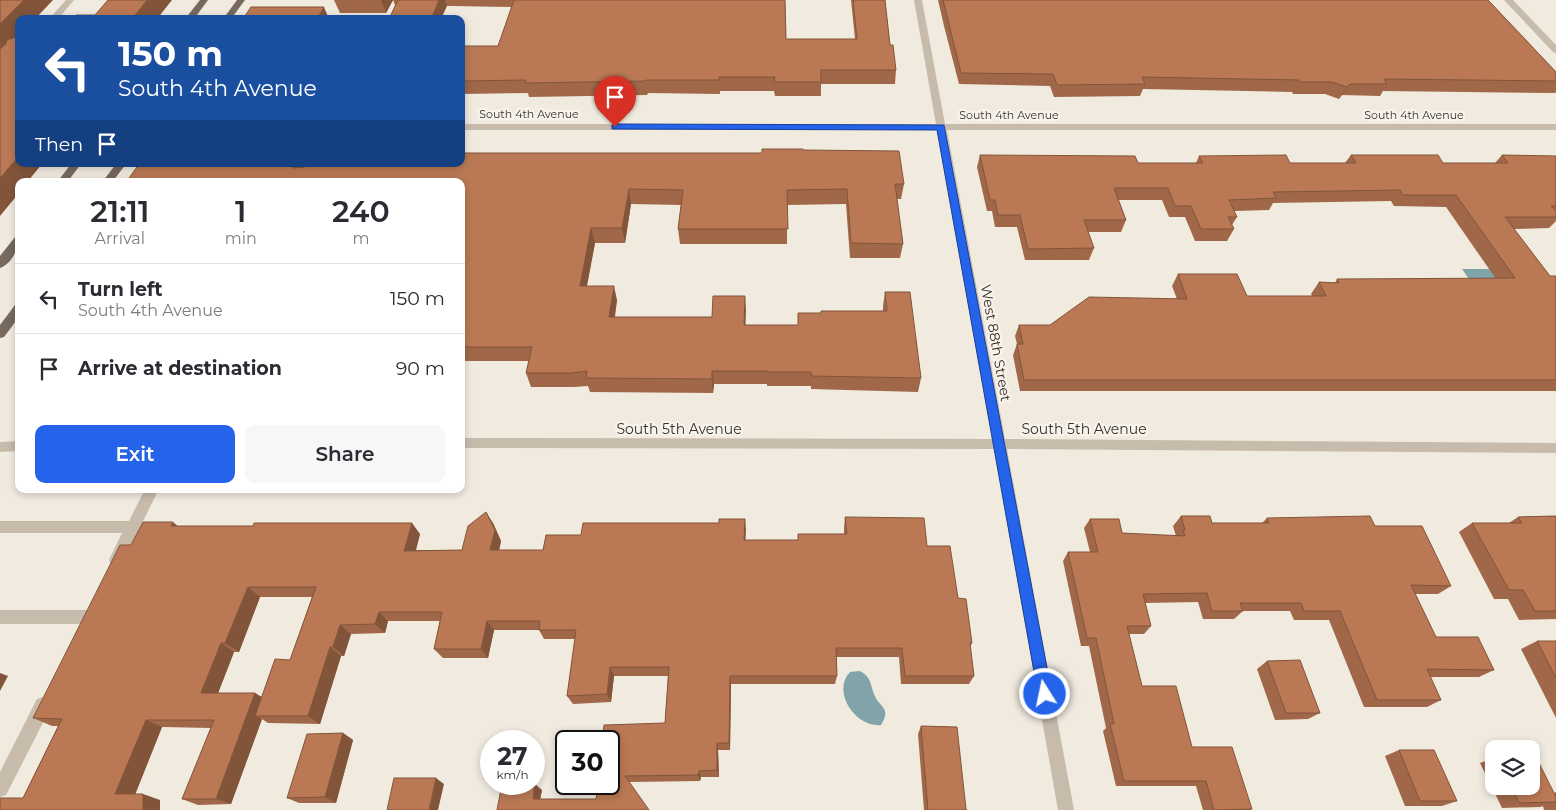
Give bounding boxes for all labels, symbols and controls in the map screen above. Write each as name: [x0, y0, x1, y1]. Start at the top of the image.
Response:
text: 150 m: [118, 32, 223, 75]
icon: left: [35, 35, 100, 100]
text: South 4th Avenue: [118, 75, 317, 102]
pin: [594, 76, 636, 127]
icon: arrive: [601, 83, 629, 111]
street label: South 4th Avenue: [479, 107, 579, 121]
street label: South 4th Avenue: [959, 108, 1059, 122]
street label: South 4th Avenue: [1364, 108, 1464, 122]
icon: arrive: [93, 130, 121, 158]
text: Then: [35, 133, 83, 156]
text: 21:11: [90, 193, 149, 230]
text: 1: [235, 193, 246, 230]
text: 240: [332, 193, 390, 230]
text: Arrival: [95, 229, 145, 248]
text: min: [225, 229, 257, 248]
text: m: [352, 229, 369, 248]
text: Turn left: [78, 278, 163, 301]
street label: West 88th Street: [977, 283, 1015, 403]
icon: left: [35, 285, 63, 313]
text: 150 m: [390, 287, 445, 310]
text: South 4th Avenue: [78, 301, 223, 320]
icon: arrive: [35, 355, 63, 383]
text: Arrive at destination: [78, 357, 282, 380]
text: 90 m: [396, 357, 445, 380]
street label: South 5th Avenue: [616, 420, 742, 438]
street label: South 5th Avenue: [1021, 420, 1147, 438]
button: Exit: [35, 425, 235, 483]
button: Share: [245, 425, 445, 483]
position arrow: [1018, 667, 1070, 719]
speed limit sign: 30: [555, 730, 620, 795]
map controls: [1485, 740, 1540, 795]
button: layers: [1485, 740, 1540, 795]
text: 27: [497, 741, 528, 771]
text: km/h: [496, 767, 529, 782]

